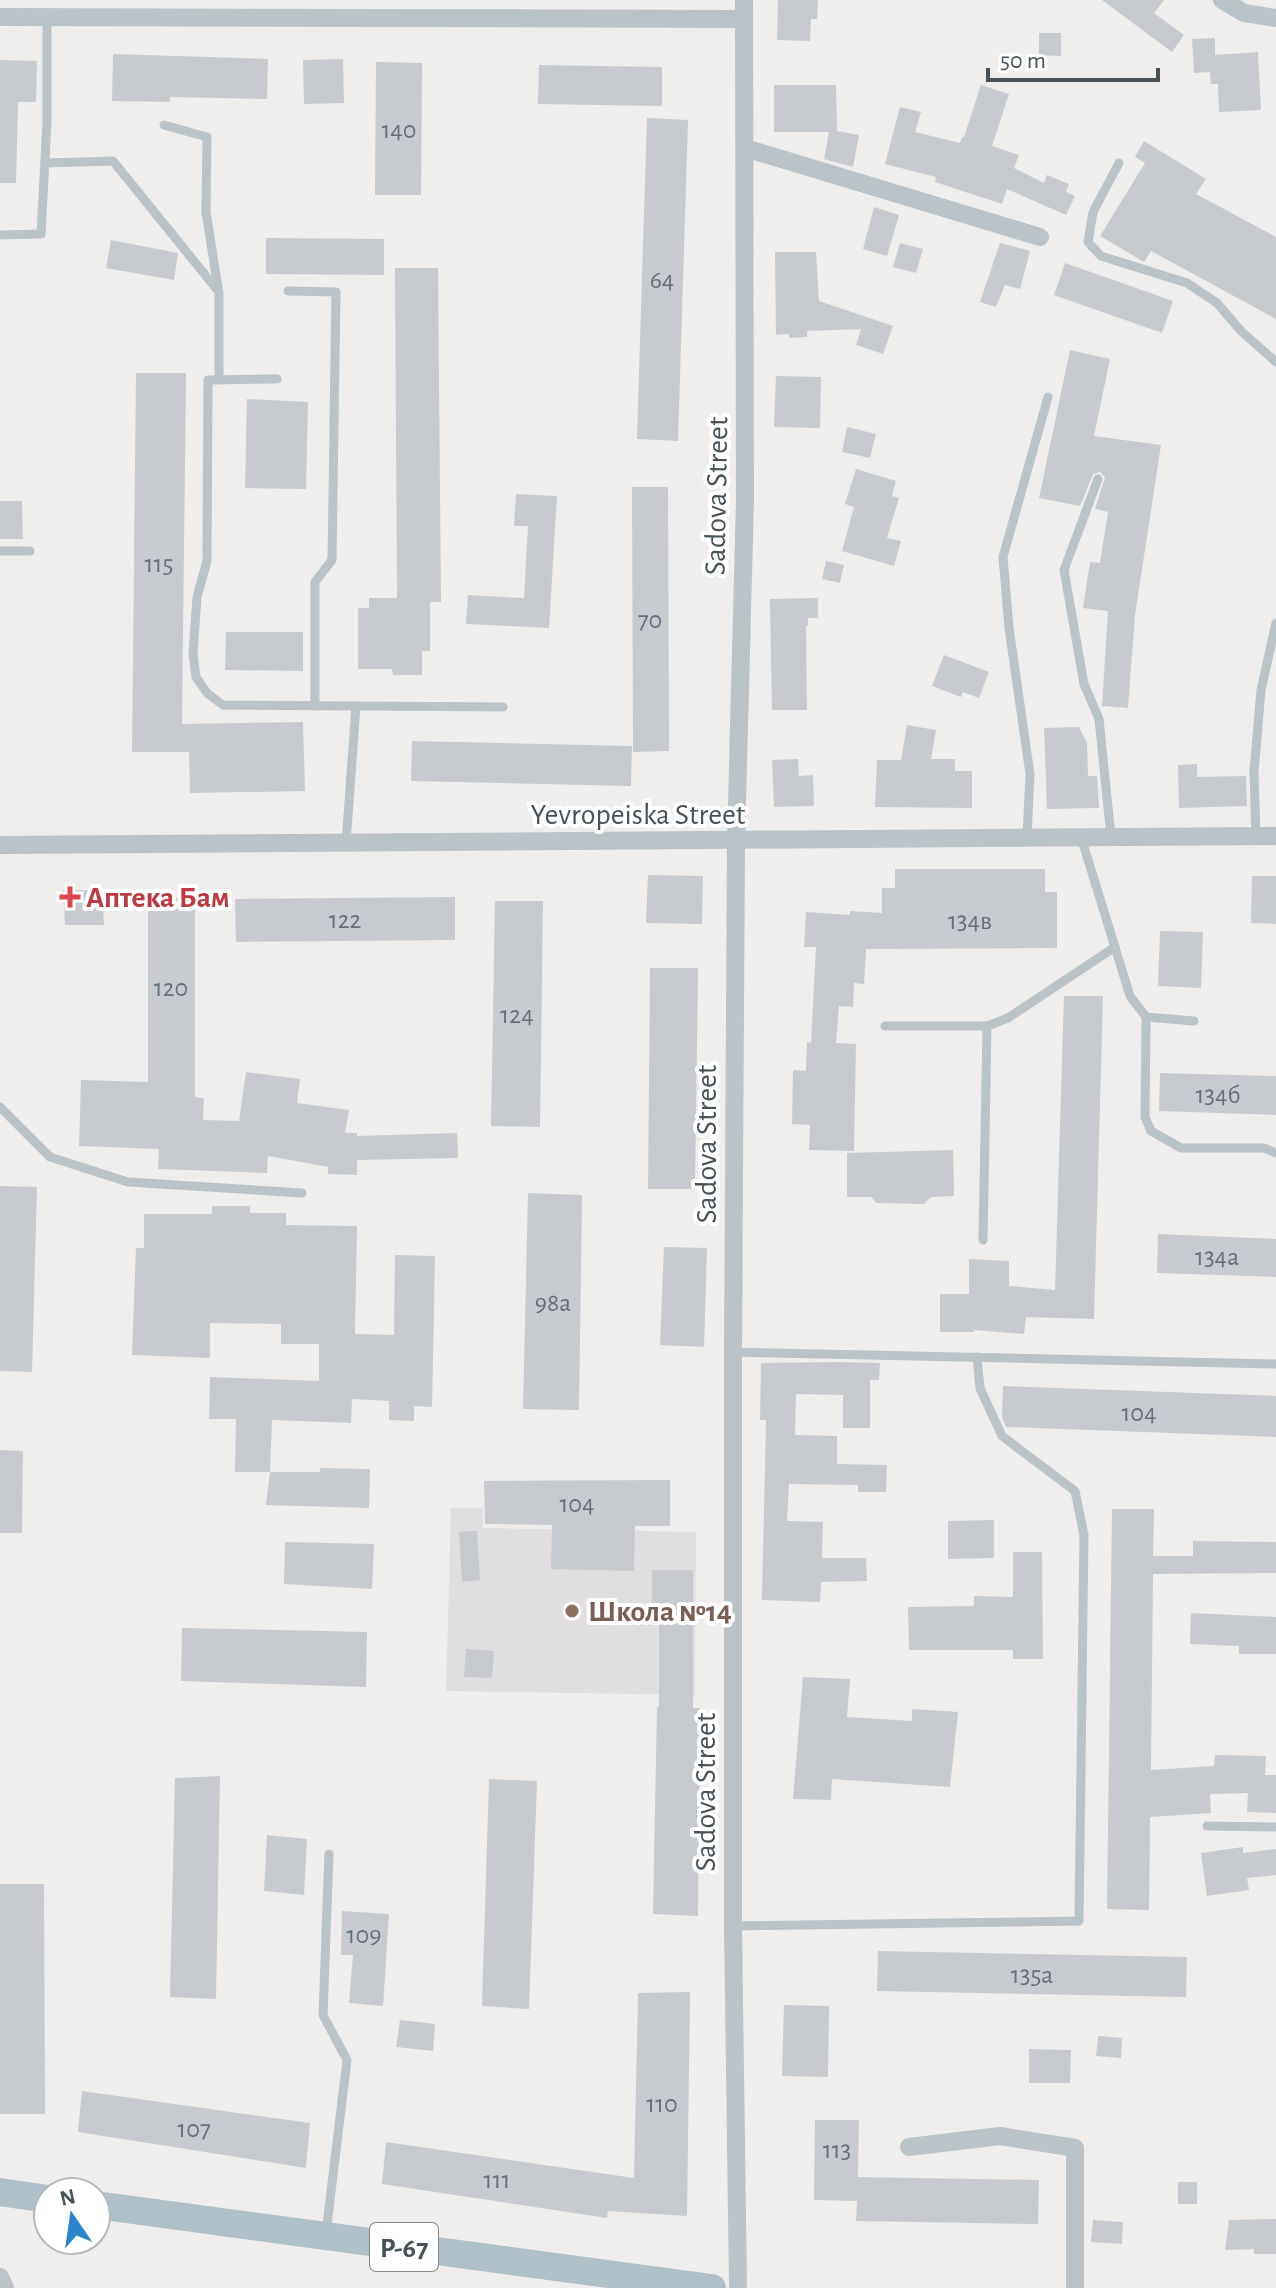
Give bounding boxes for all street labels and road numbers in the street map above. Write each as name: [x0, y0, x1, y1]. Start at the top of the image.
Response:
street label: Sadova Street: [701, 416, 733, 576]
street label: Yevropeiska Street: [531, 800, 746, 830]
street label: Sadova Street: [692, 1064, 722, 1223]
street label: Sadova Street: [691, 1712, 721, 1871]
road number: Р-67: [370, 2223, 438, 2271]

